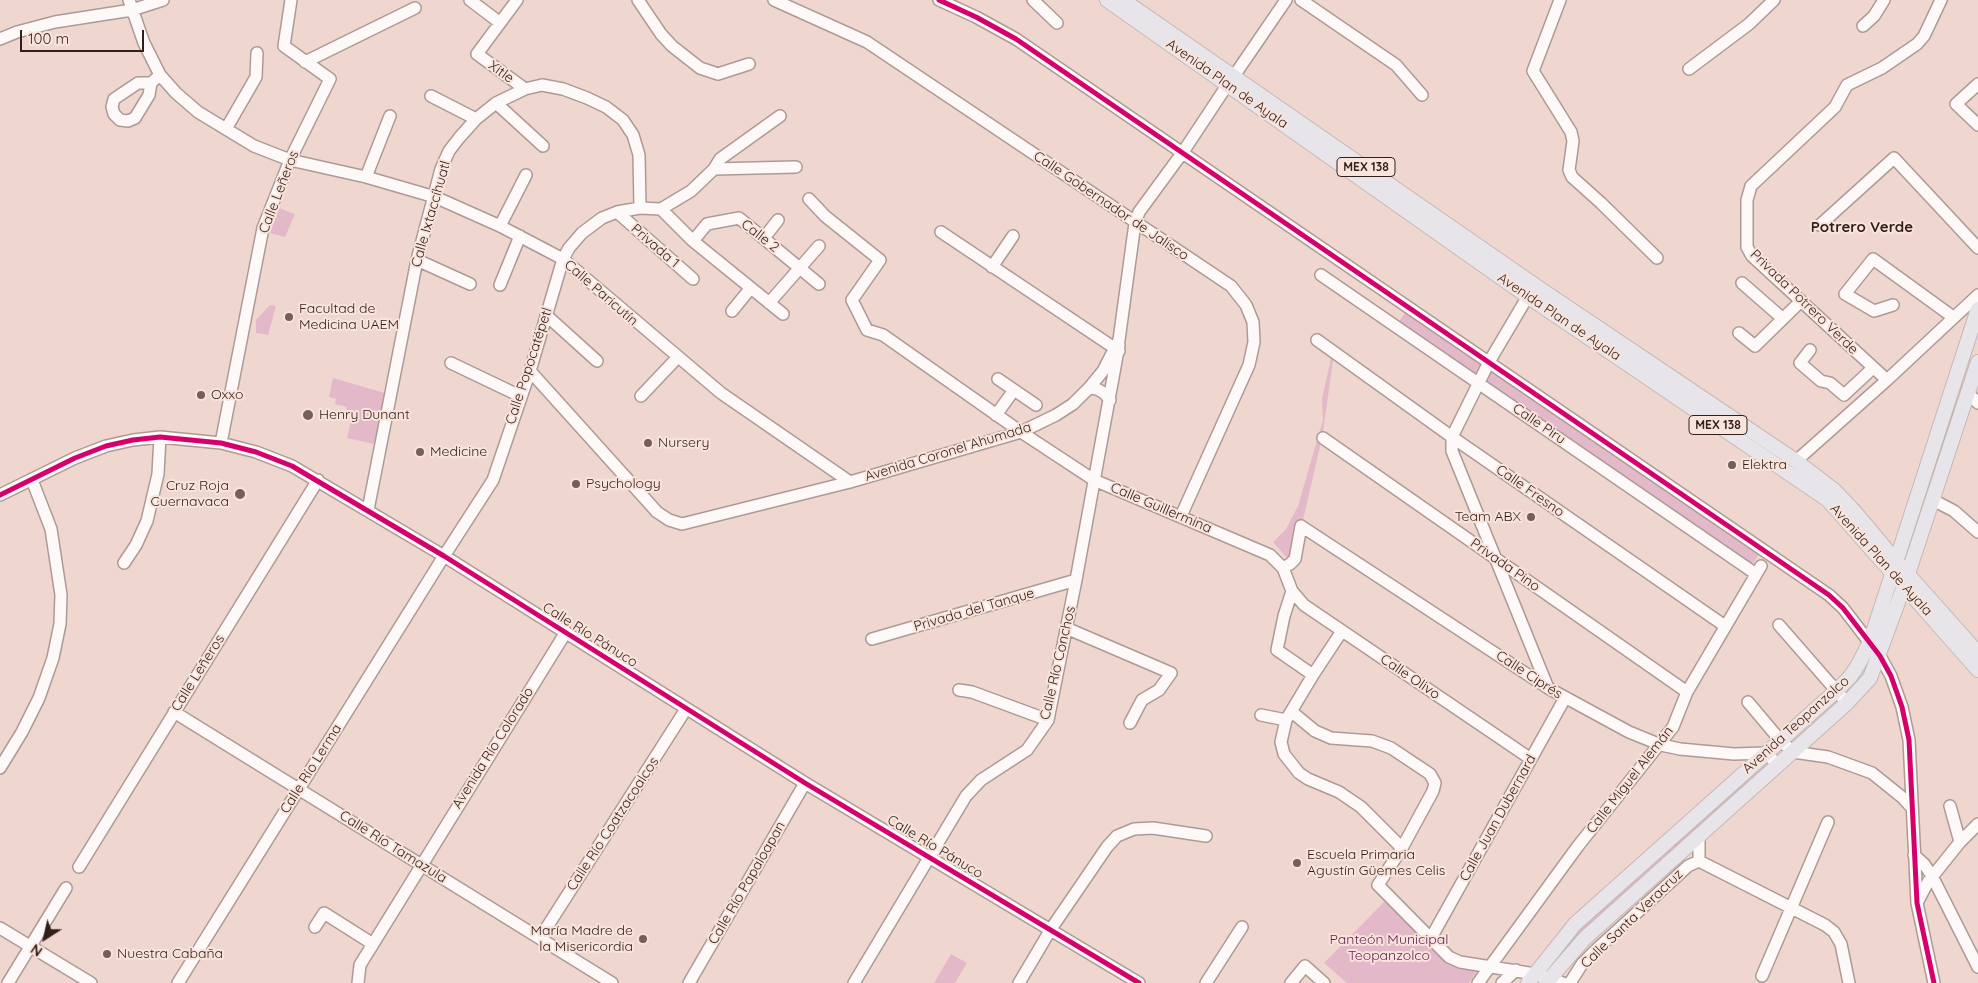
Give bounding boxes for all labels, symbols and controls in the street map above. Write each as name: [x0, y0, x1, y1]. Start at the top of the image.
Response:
scale bar: [22, 20, 146, 52]
text: 100 m: [28, 29, 69, 48]
street label: Avenida Plan de Ayala: [1163, 36, 1291, 132]
street label: Xitle: [485, 57, 517, 87]
street label: Calle Leñeros: [256, 148, 302, 236]
street label: Calle Gobernador de Jalisco: [1030, 148, 1192, 264]
road number: MEX 138: [1337, 158, 1395, 176]
street label: Calle Ixtaccíhuatl: [408, 159, 454, 269]
street label: Calle 2: [738, 216, 782, 256]
district label: Potrero Verde: [1811, 218, 1913, 236]
street label: Privada 1: [627, 220, 683, 272]
street label: Privada Potrero Verde: [1747, 246, 1861, 358]
street label: Calle Paricutín: [561, 257, 641, 329]
street label: Avenida Plan de Ayala: [1494, 270, 1624, 364]
place label: Facultad de Medicina UAEM: [299, 301, 399, 334]
street label: Calle Popocatépetl: [502, 305, 556, 427]
marker: Facultad de Medicina UAEM: [283, 311, 295, 323]
place label: Oxxo: [211, 387, 243, 403]
marker: Oxxo: [195, 389, 207, 401]
street label: Calle Piru: [1509, 400, 1569, 448]
place label: Henry Dunant: [319, 407, 410, 423]
marker: Henry Dunant: [301, 408, 315, 422]
road number: MEX 138: [1689, 416, 1747, 434]
street label: Avenida Coronel Ahumada: [863, 419, 1033, 485]
place label: Nursery: [658, 435, 709, 451]
marker: Nursery: [642, 437, 654, 449]
place label: Medicine: [430, 444, 487, 460]
marker: Medicine: [414, 446, 426, 458]
place label: Elektra: [1742, 457, 1787, 473]
marker: Elektra: [1726, 459, 1738, 471]
street label: Calle Fresno: [1493, 461, 1567, 521]
place label: Psychology: [586, 476, 661, 492]
place label: Cruz Roja Cuernavaca: [151, 478, 229, 511]
marker: Psychology: [570, 478, 582, 490]
street label: Calle Guillermina: [1108, 479, 1214, 537]
marker: Cruz Roja Cuernavaca: [233, 487, 247, 501]
street label: Avenida Plan de Ayala: [1826, 501, 1936, 619]
place label: Team ABX: [1455, 509, 1521, 525]
marker: Team ABX: [1525, 511, 1537, 523]
street label: Privada Pino: [1467, 535, 1543, 595]
street label: Privada del Tanque: [912, 585, 1036, 635]
street label: Calle Río Pánuco: [539, 599, 641, 671]
street label: Calle Río Conchos: [1037, 604, 1079, 722]
street label: Calle Leñeros: [168, 632, 228, 714]
street label: Calle Ciprés: [1493, 647, 1565, 703]
street label: Calle Olivo: [1377, 651, 1443, 703]
street label: Avenida Teopanzolco: [1739, 673, 1853, 777]
street label: Avenida Río Colorado: [449, 684, 537, 812]
street label: Calle Río Lerma: [277, 721, 345, 817]
street label: Calle Miguel Alemán: [1583, 723, 1677, 837]
street label: Calle Juan Dubernard: [1456, 752, 1540, 884]
street label: Calle Río Coatzacoalcos: [564, 754, 662, 894]
street label: Calle Río Tamazula: [336, 807, 450, 887]
street label: Calle Río Pánuco: [884, 812, 986, 882]
street label: Calle Río Papaloapan: [705, 819, 789, 947]
place label: Escuela Primaria Agustín Güemes Celis: [1307, 847, 1445, 880]
marker: Escuela Primaria Agustín Güemes Celis: [1291, 857, 1303, 869]
street label: Calle Santa Veracruz: [1578, 866, 1686, 972]
north arrow: [20, 913, 70, 963]
place label: María Madre de la Misericordia: [530, 923, 633, 956]
park label: Panteón Municipal Teopanzolco: [1330, 932, 1448, 964]
marker: María Madre de la Misericordia: [637, 933, 649, 945]
text: N: [27, 940, 46, 961]
place label: Nuestra Cabaña: [117, 946, 223, 962]
marker: Nuestra Cabaña: [101, 948, 113, 960]

